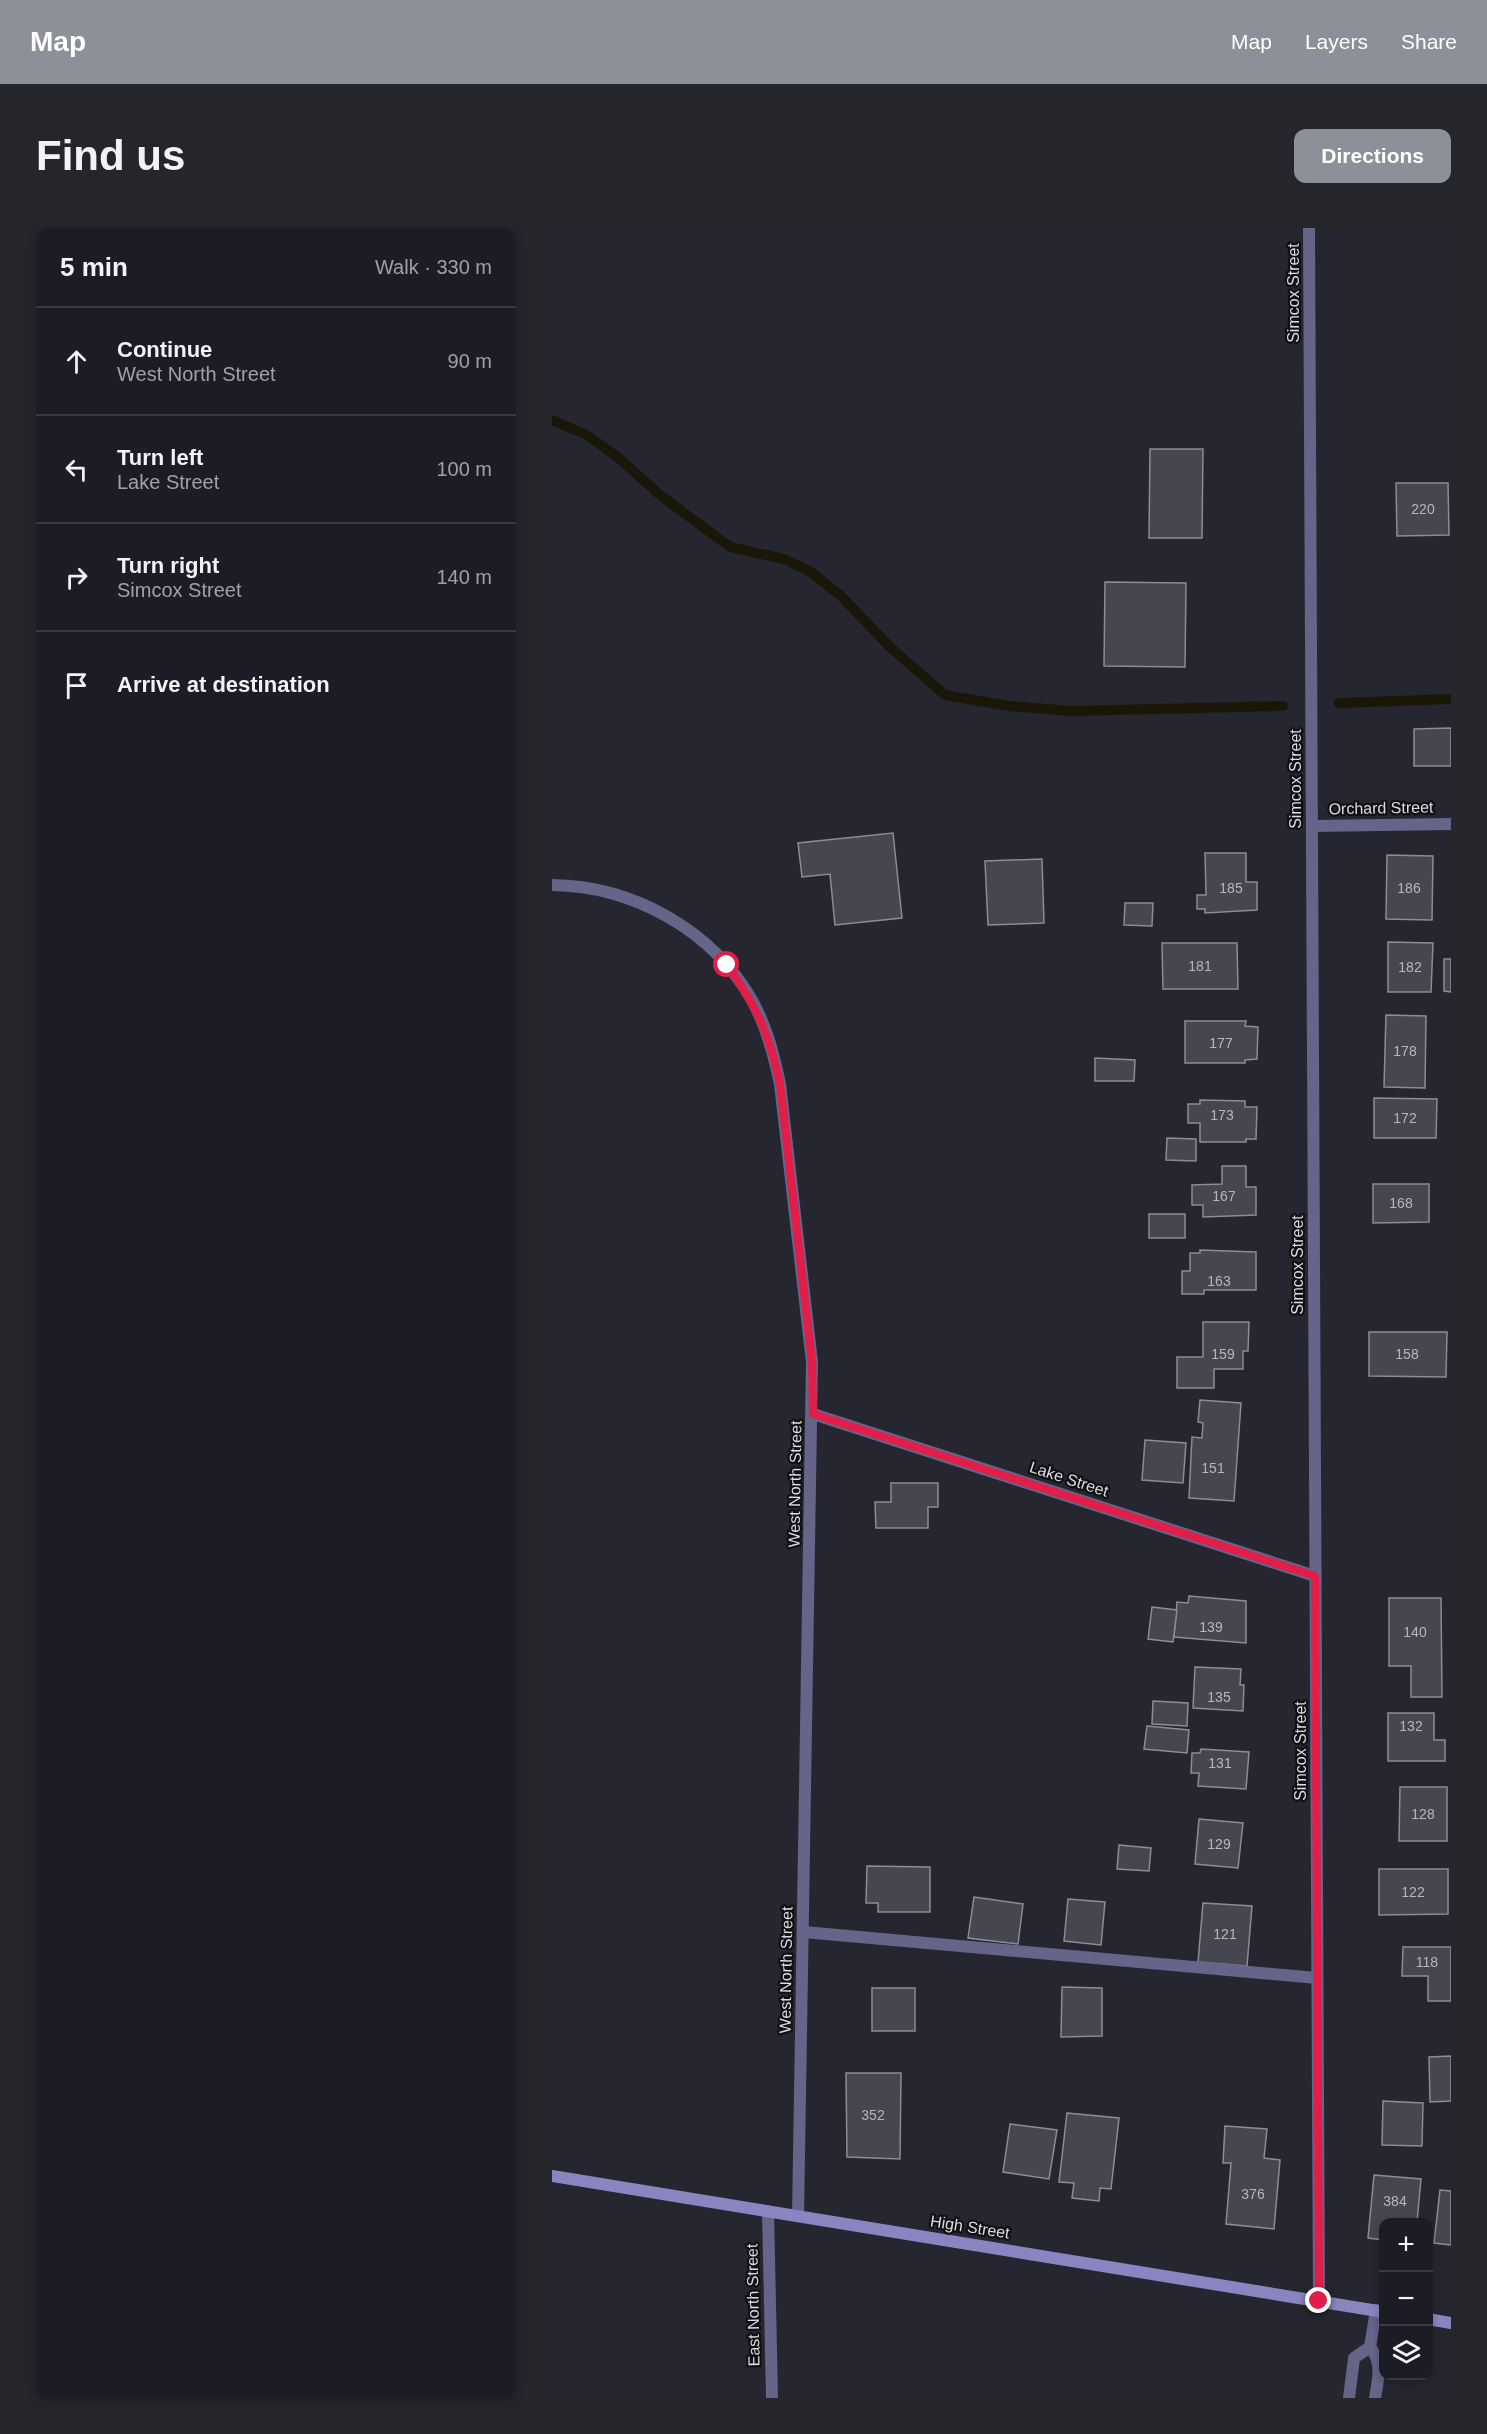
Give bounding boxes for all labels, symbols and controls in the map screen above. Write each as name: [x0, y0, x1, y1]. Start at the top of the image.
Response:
text: Map: [30, 26, 86, 57]
text: Map: [1231, 30, 1272, 53]
text: Layers: [1305, 30, 1368, 53]
text: Share: [1401, 30, 1457, 53]
button: Directions: [1294, 129, 1451, 183]
text: Find us: [36, 132, 185, 179]
street label: Simcox Street: [1285, 243, 1302, 343]
text: 5 min: [60, 252, 128, 282]
text: Walk · 330 m: [375, 256, 492, 278]
text: Continue: [117, 337, 212, 362]
icon: ahead: [60, 345, 93, 378]
text: 90 m: [448, 350, 492, 372]
text: West North Street: [117, 363, 276, 385]
text: Turn left: [117, 445, 203, 470]
icon: left: [60, 453, 93, 486]
text: 100 m: [436, 458, 492, 480]
text: Lake Street: [117, 471, 219, 493]
house number: 220: [1411, 501, 1435, 517]
text: Turn right: [117, 553, 219, 578]
icon: right: [60, 561, 93, 594]
text: 140 m: [436, 566, 492, 588]
text: Simcox Street: [117, 579, 241, 601]
icon: arrive: [60, 669, 93, 702]
text: Arrive at destination: [117, 672, 330, 697]
street label: Simcox Street: [1287, 729, 1304, 829]
street label: Orchard Street: [1328, 799, 1434, 817]
house number: 185: [1219, 880, 1243, 896]
house number: 186: [1397, 880, 1421, 896]
route start: [713, 951, 739, 977]
house number: 181: [1188, 958, 1212, 974]
house number: 182: [1398, 959, 1422, 975]
house number: 177: [1209, 1035, 1233, 1051]
house number: 178: [1393, 1043, 1417, 1059]
house number: 173: [1210, 1107, 1234, 1123]
house number: 172: [1393, 1110, 1417, 1126]
house number: 167: [1212, 1188, 1236, 1204]
house number: 168: [1389, 1195, 1413, 1211]
street label: Simcox Street: [1289, 1215, 1306, 1315]
house number: 163: [1207, 1273, 1231, 1289]
house number: 159: [1211, 1346, 1235, 1362]
house number: 158: [1395, 1346, 1419, 1362]
street label: West North Street: [785, 1420, 805, 1548]
street label: Lake Street: [1027, 1458, 1111, 1500]
house number: 151: [1201, 1460, 1225, 1476]
house number: 139: [1199, 1619, 1223, 1635]
house number: 140: [1403, 1624, 1427, 1640]
house number: 135: [1207, 1689, 1231, 1705]
street label: Simcox Street: [1292, 1701, 1309, 1801]
house number: 132: [1399, 1718, 1423, 1734]
house number: 131: [1208, 1755, 1232, 1771]
house number: 128: [1411, 1806, 1435, 1822]
house number: 129: [1207, 1836, 1231, 1852]
house number: 122: [1401, 1884, 1425, 1900]
street label: West North Street: [776, 1906, 796, 2034]
house number: 121: [1213, 1926, 1237, 1942]
house number: 118: [1416, 1954, 1438, 1970]
house number: 352: [861, 2107, 885, 2123]
house number: 376: [1241, 2186, 1265, 2202]
house number: 384: [1383, 2193, 1407, 2209]
street label: High Street: [929, 2212, 1011, 2242]
map controls: [1379, 2218, 1433, 2380]
button: +: [1379, 2218, 1433, 2272]
street label: East North Street: [743, 2243, 763, 2366]
button: −: [1379, 2272, 1433, 2326]
route end: [1305, 2287, 1331, 2313]
button: layers: [1379, 2326, 1433, 2380]

